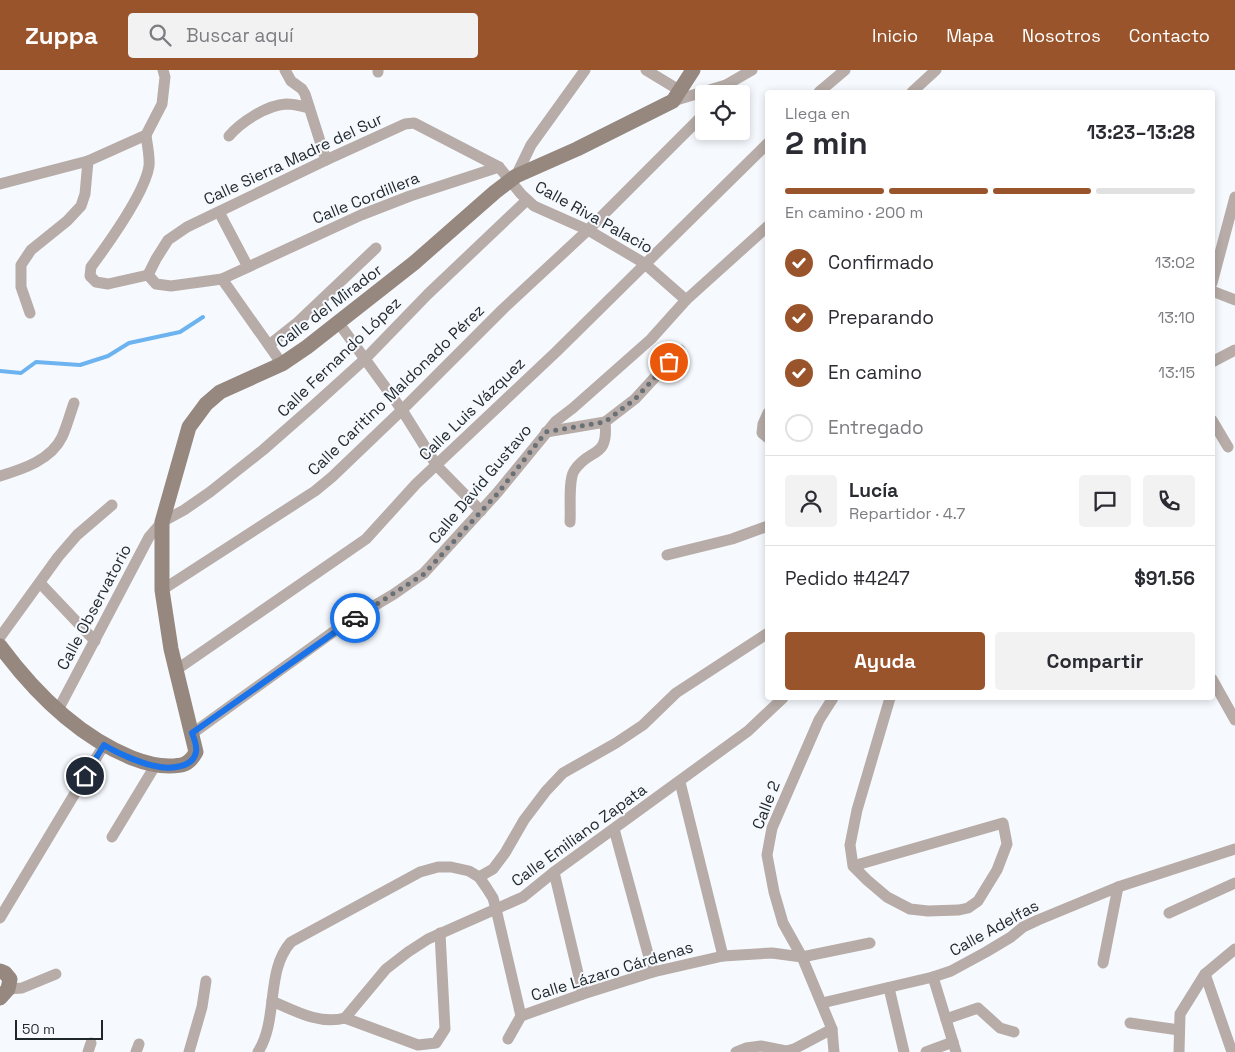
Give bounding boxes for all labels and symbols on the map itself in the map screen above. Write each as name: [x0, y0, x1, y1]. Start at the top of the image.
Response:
street label: Calle Sierra Madre del Sur: [200, 108, 386, 210]
street label: Calle Cordillera: [310, 167, 422, 229]
street label: Calle Riva Palacio: [531, 176, 657, 258]
street label: Calle del Mirador: [272, 259, 386, 353]
street label: Calle Fernando López: [273, 292, 405, 422]
street label: Calle Caritino Maldonado Pérez: [303, 300, 489, 480]
pin: [648, 341, 690, 383]
street label: Calle Luis Vázquez: [414, 353, 530, 465]
street label: Calle David Gustavo: [424, 420, 536, 548]
street label: Calle Observatorio: [52, 540, 136, 674]
courier: [330, 593, 380, 643]
pin: [64, 755, 106, 797]
street label: Calle 2: [747, 778, 785, 832]
street label: Calle Emiliano Zapata: [507, 779, 651, 891]
street label: Calle Adelfas: [946, 895, 1042, 961]
street label: Calle Lázaro Cárdenas: [528, 936, 696, 1006]
scale bar: [15, 1017, 102, 1040]

